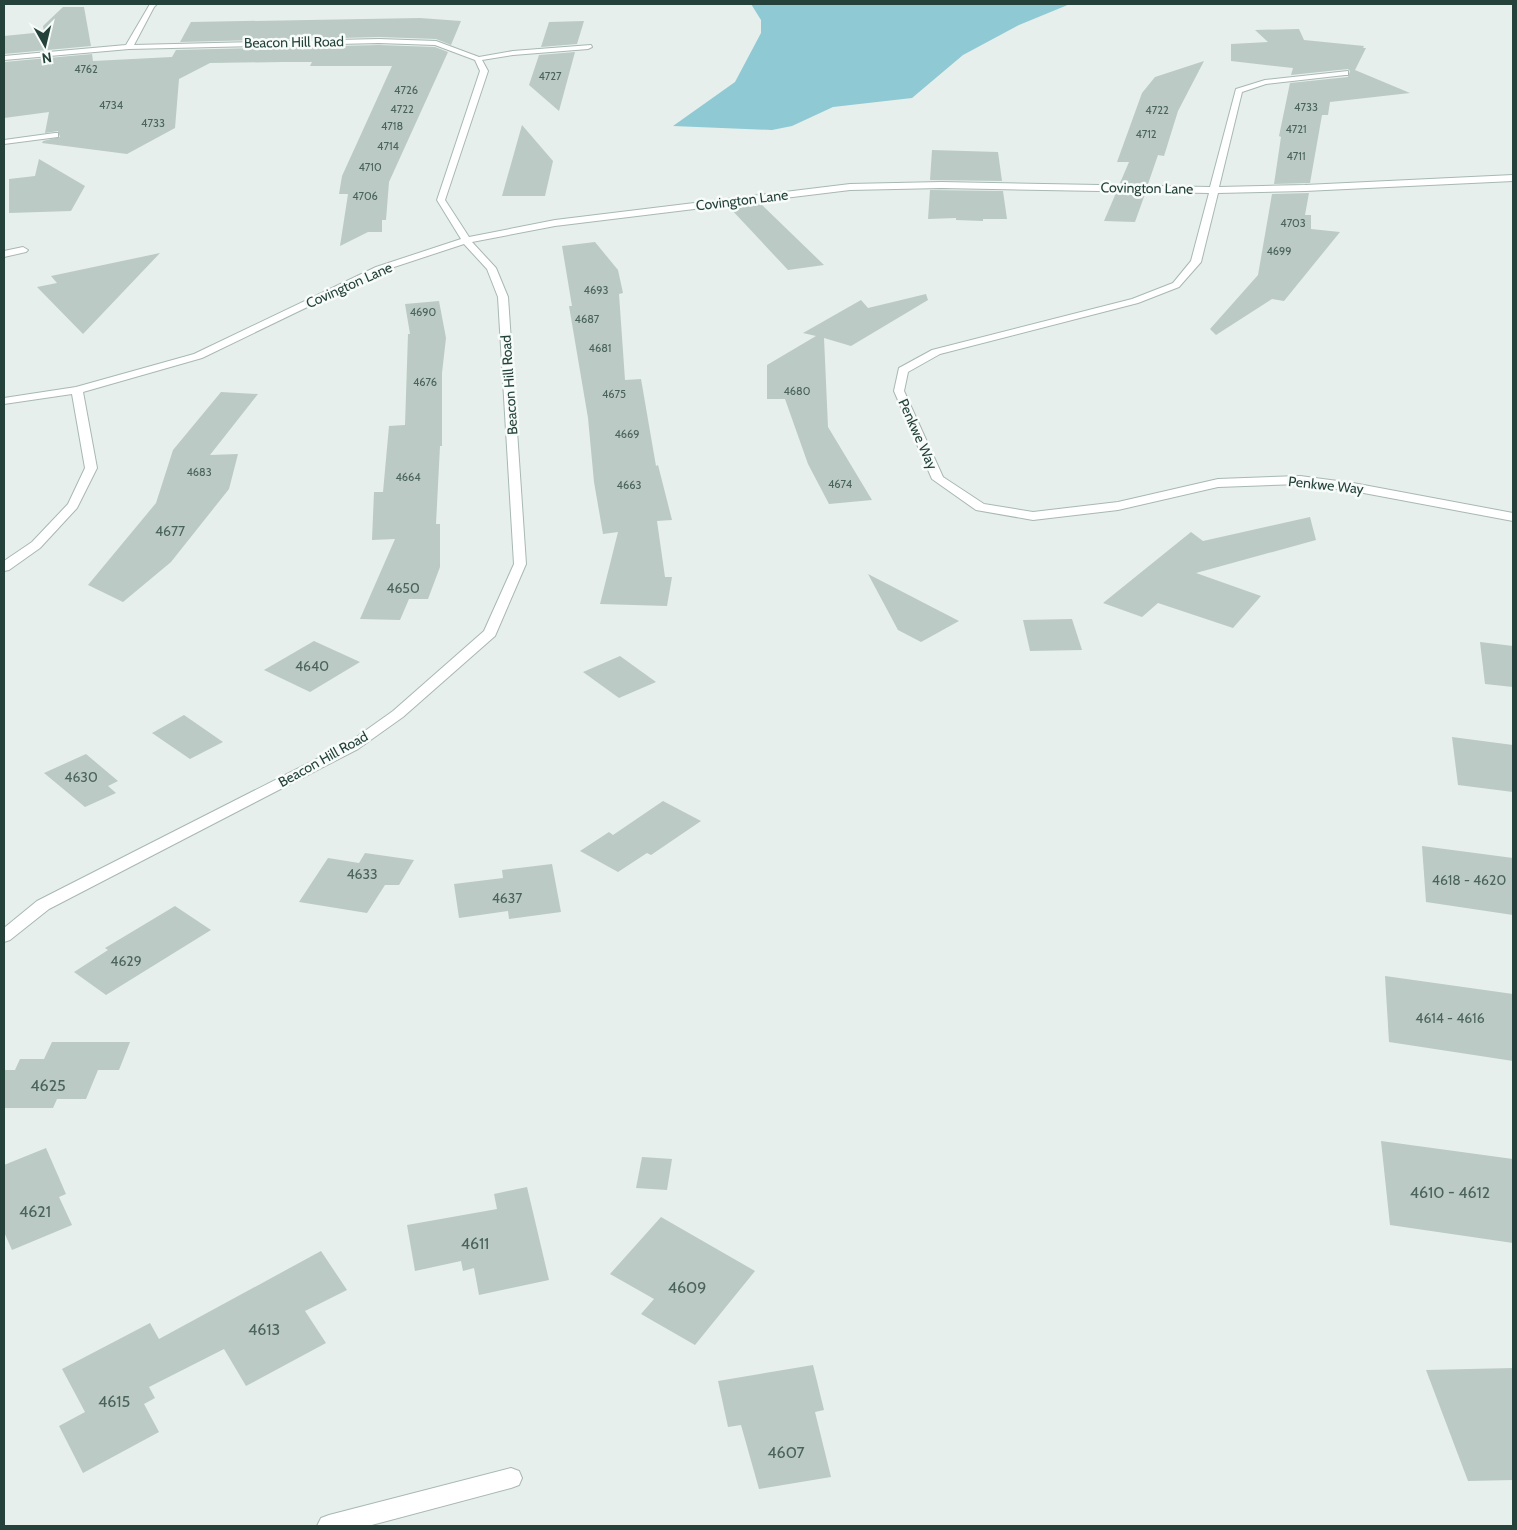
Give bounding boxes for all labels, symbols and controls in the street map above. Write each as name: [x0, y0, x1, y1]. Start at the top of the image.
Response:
north arrow: [20, 20, 70, 70]
street label: Beacon Hill Road: [244, 32, 344, 52]
text: N: [41, 48, 53, 67]
house number: 4762: [74, 62, 98, 76]
house number: 4727: [538, 69, 562, 83]
house number: 4726: [394, 83, 418, 97]
house number: 4734: [99, 98, 124, 112]
house number: 4733: [1294, 100, 1318, 114]
house number: 4722: [390, 102, 414, 116]
house number: 4722: [1145, 103, 1169, 117]
house number: 4733: [141, 116, 165, 130]
house number: 4718: [381, 119, 403, 133]
house number: 4721: [1285, 122, 1307, 136]
house number: 4712: [1135, 127, 1157, 141]
house number: 4714: [377, 139, 400, 153]
house number: 4711: [1286, 149, 1306, 163]
house number: 4710: [358, 160, 382, 174]
street label: Covington Lane: [1100, 178, 1194, 198]
street label: Covington Lane: [695, 185, 789, 215]
house number: 4706: [352, 189, 378, 203]
house number: 4703: [1280, 216, 1306, 230]
house number: 4699: [1266, 244, 1292, 258]
street label: Covington Lane: [303, 258, 395, 312]
house number: 4693: [584, 283, 608, 297]
house number: 4690: [410, 305, 437, 319]
house number: 4687: [575, 312, 600, 326]
street label: Beacon Hill Road: [497, 334, 521, 436]
house number: 4681: [589, 341, 611, 355]
house number: 4676: [413, 375, 437, 389]
house number: 4680: [784, 384, 811, 398]
house number: 4675: [602, 387, 626, 401]
street label: Penkwe Way: [894, 396, 942, 472]
house number: 4669: [614, 427, 640, 441]
house number: 4683: [186, 465, 212, 479]
house number: 4664: [395, 470, 421, 484]
street label: Penkwe Way: [1287, 472, 1365, 498]
house number: 4674: [828, 477, 853, 491]
house number: 4663: [617, 478, 641, 492]
house number: 4677: [155, 522, 185, 540]
house number: 4650: [386, 579, 420, 597]
house number: 4640: [295, 657, 329, 675]
street label: Beacon Hill Road: [275, 727, 371, 791]
house number: 4630: [64, 768, 98, 786]
house number: 4633: [346, 865, 378, 883]
house number: 4618 - 4620: [1432, 871, 1506, 889]
house number: 4637: [492, 889, 522, 907]
house number: 4629: [110, 952, 142, 970]
house number: 4614 - 4616: [1415, 1009, 1485, 1027]
house number: 4625: [30, 1076, 66, 1095]
house number: 4610 - 4612: [1410, 1183, 1490, 1202]
house number: 4621: [19, 1202, 51, 1221]
house number: 4611: [461, 1234, 489, 1253]
house number: 4609: [668, 1278, 706, 1297]
house number: 4613: [248, 1320, 280, 1339]
house number: 4615: [98, 1392, 130, 1411]
house number: 4607: [767, 1443, 805, 1462]

